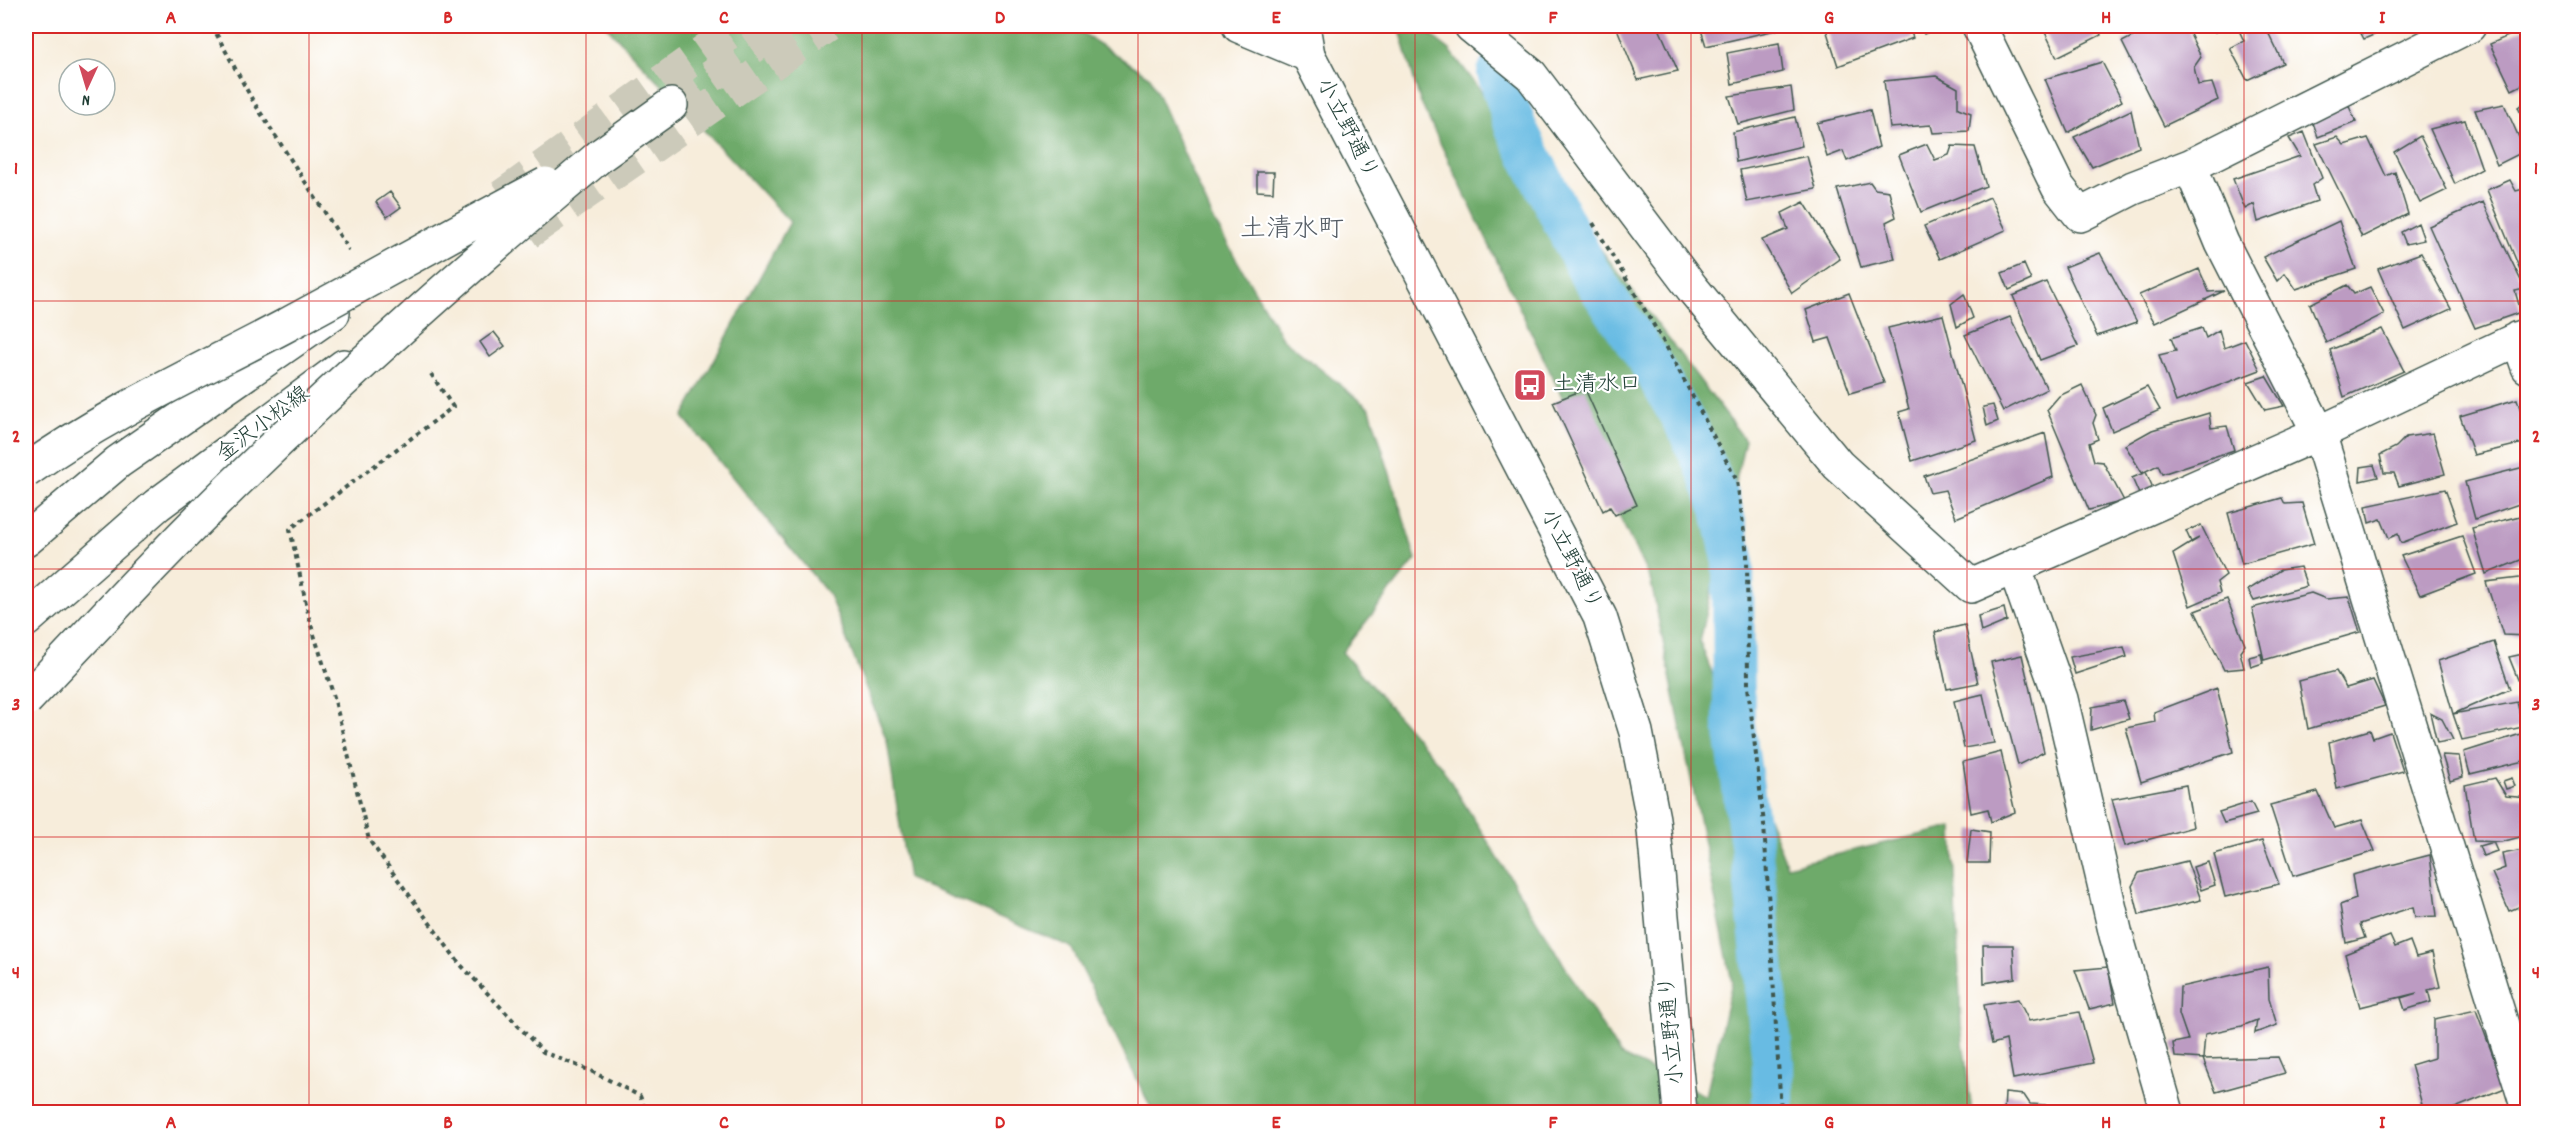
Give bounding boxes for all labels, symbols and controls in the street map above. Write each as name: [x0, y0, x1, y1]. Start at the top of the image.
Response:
text: A: [166, 5, 177, 33]
text: B: [443, 5, 453, 33]
text: C: [719, 5, 729, 33]
text: D: [995, 5, 1006, 33]
text: E: [1271, 5, 1281, 33]
text: F: [1549, 5, 1559, 33]
text: G: [1824, 5, 1834, 33]
text: H: [2101, 5, 2111, 33]
text: I: [2379, 5, 2386, 33]
north arrow: [57, 57, 117, 117]
street label: 小立野通り: [1307, 73, 1385, 185]
text: N: [81, 88, 91, 111]
text: 1: [14, 156, 18, 184]
text: 1: [2534, 156, 2538, 184]
district label: 土清水町: [1240, 212, 1344, 249]
bus stop icon: 土清水口: [1512, 367, 1548, 403]
place label: 土清水口: [1553, 370, 1641, 401]
street label: 金沢小松線: [211, 380, 317, 470]
text: 2: [12, 424, 20, 452]
text: 2: [2532, 424, 2540, 452]
street label: 小立野通り: [1531, 504, 1609, 616]
text: 3: [12, 692, 20, 720]
text: 3: [2532, 692, 2540, 720]
text: 4: [12, 960, 20, 988]
text: 4: [2532, 960, 2540, 988]
street label: 小立野通り: [1653, 974, 1693, 1086]
text: A: [166, 1110, 177, 1138]
text: B: [443, 1110, 453, 1138]
text: C: [719, 1110, 729, 1138]
text: D: [995, 1110, 1006, 1138]
text: E: [1271, 1110, 1281, 1138]
text: F: [1549, 1110, 1559, 1138]
text: G: [1824, 1110, 1834, 1138]
text: H: [2101, 1110, 2111, 1138]
text: I: [2379, 1110, 2386, 1138]

